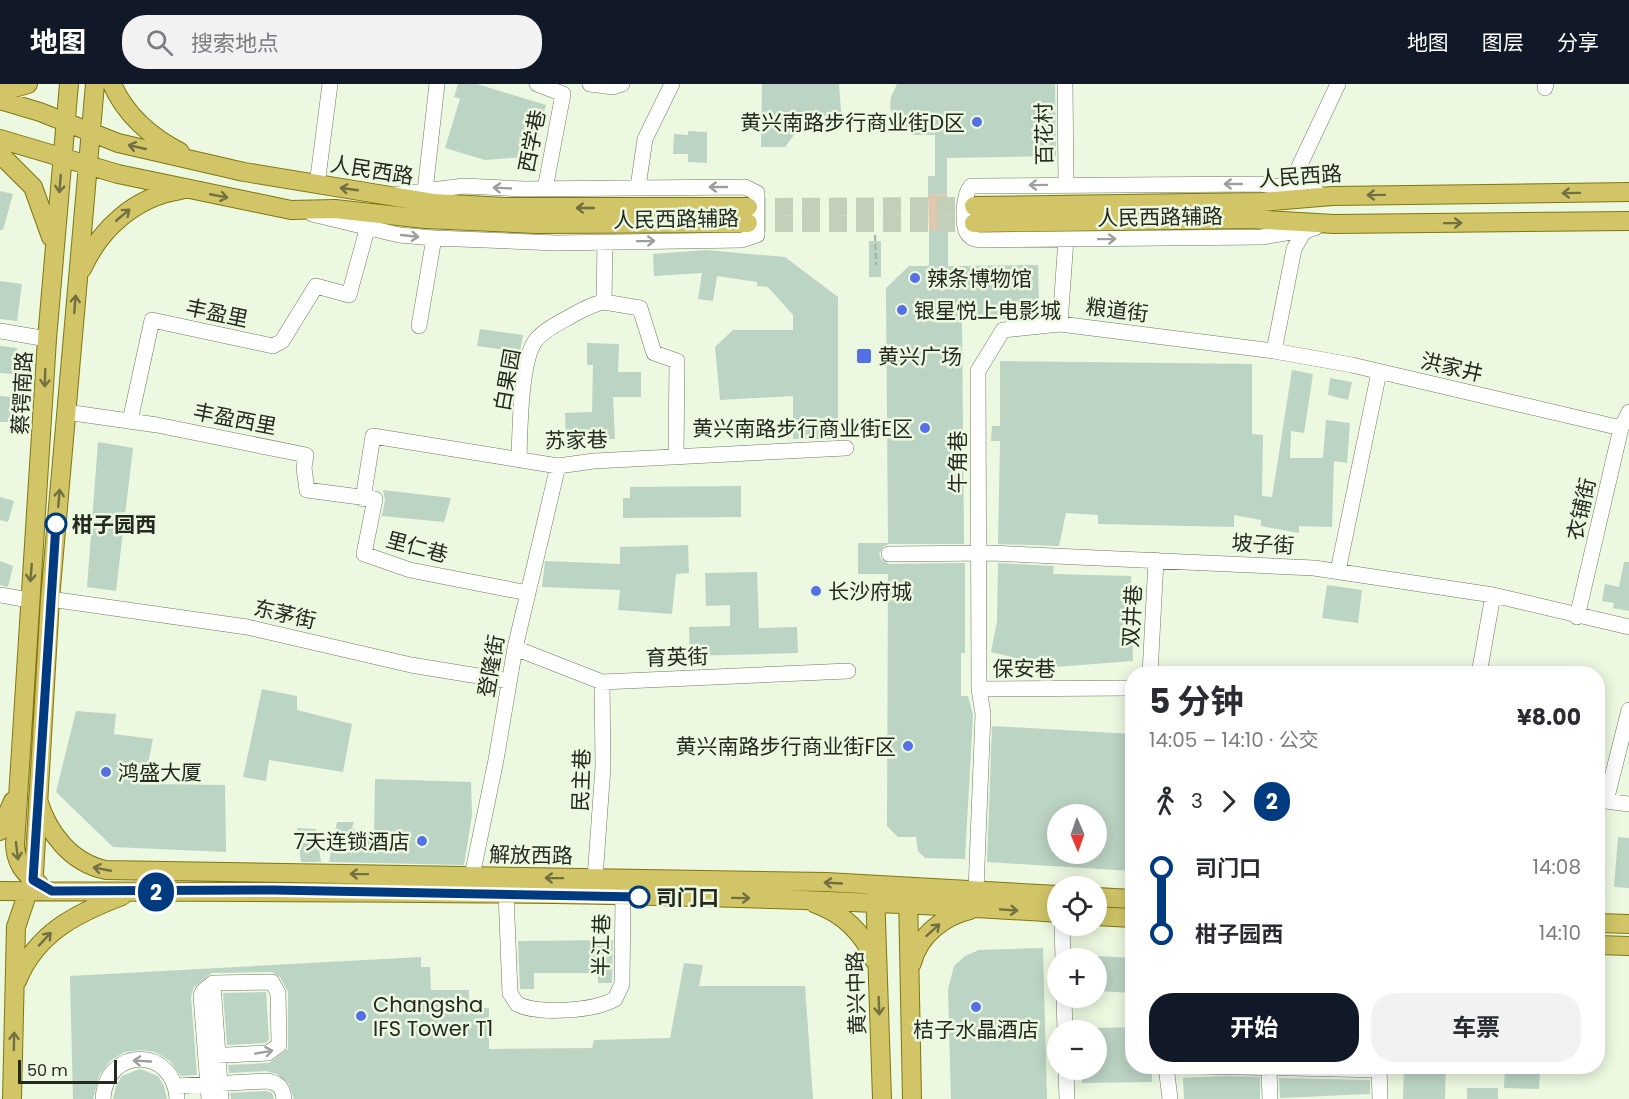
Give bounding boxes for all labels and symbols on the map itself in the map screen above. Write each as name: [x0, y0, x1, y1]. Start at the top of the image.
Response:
street label: 百花村: [1029, 102, 1059, 166]
street label: 西学巷: [512, 107, 552, 175]
place label: 黄兴南路步行商业街D区: [740, 108, 965, 137]
marker: 黄兴南路步行商业街D区: [970, 115, 984, 129]
one-way arrow: [128, 141, 147, 153]
street label: 人民西路: [328, 149, 416, 191]
street label: 人民西路: [1257, 159, 1343, 193]
one-way arrow: [54, 174, 65, 194]
one-way arrow: [1223, 178, 1243, 190]
one-way arrow: [1028, 179, 1048, 191]
one-way arrow: [709, 181, 729, 193]
one-way arrow: [493, 182, 513, 193]
one-way arrow: [340, 184, 359, 195]
one-way arrow: [1561, 187, 1581, 199]
one-way arrow: [1366, 189, 1386, 201]
one-way arrow: [209, 191, 228, 202]
street label: 人民西路辅路: [1097, 201, 1223, 233]
one-way arrow: [575, 202, 595, 214]
street label: 人民西路辅路: [613, 203, 739, 235]
one-way arrow: [115, 209, 131, 222]
one-way arrow: [1442, 217, 1462, 229]
one-way arrow: [399, 231, 419, 242]
one-way arrow: [1097, 233, 1117, 244]
one-way arrow: [636, 235, 656, 247]
place label: 辣条博物馆: [927, 264, 1032, 293]
marker: 辣条博物馆: [908, 271, 922, 285]
street label: 丰盈里: [183, 292, 251, 334]
street label: 粮道街: [1084, 292, 1150, 328]
one-way arrow: [70, 294, 81, 314]
place label: 银星悦上电影城: [914, 296, 1061, 325]
marker: 银星悦上电影城: [895, 303, 909, 317]
place label: 黄兴广场: [878, 342, 962, 371]
street label: 白果园: [487, 346, 527, 414]
street label: 洪家井: [1418, 346, 1486, 388]
marker: 黄兴广场: [855, 347, 873, 365]
street label: 蔡锷南路: [5, 350, 39, 436]
one-way arrow: [40, 368, 51, 388]
street label: 丰盈西里: [191, 397, 279, 441]
place label: 黄兴南路步行商业街E区: [692, 414, 913, 443]
marker: 黄兴南路步行商业街E区: [918, 421, 932, 435]
street label: 苏家巷: [544, 425, 608, 455]
street label: 牛角巷: [943, 431, 972, 494]
street label: 衣铺街: [1560, 475, 1602, 543]
one-way arrow: [53, 489, 64, 509]
place label: 柑子园西: [72, 510, 156, 539]
marker: 柑子园西: [45, 513, 67, 535]
street label: 里仁巷: [383, 525, 451, 569]
street label: 坡子街: [1231, 528, 1295, 560]
one-way arrow: [25, 562, 36, 582]
place label: 长沙府城: [828, 577, 912, 606]
marker: 长沙府城: [809, 584, 823, 598]
street label: 双井巷: [1116, 584, 1148, 648]
street label: 东茅街: [251, 593, 319, 635]
street label: 登隆街: [471, 632, 511, 700]
street label: 育英街: [645, 641, 709, 673]
street label: 保安巷: [993, 654, 1056, 683]
place label: 黄兴南路步行商业街F区: [675, 732, 896, 761]
marker: 黄兴南路步行商业街F区: [901, 739, 915, 753]
street label: 民主巷: [565, 748, 597, 812]
place label: 鸿盛大厦: [118, 758, 202, 787]
marker: 鸿盛大厦: [99, 765, 113, 779]
north arrow: [1047, 804, 1107, 864]
place label: 7天连锁酒店: [294, 827, 410, 856]
marker: 7天连锁酒店: [415, 834, 429, 848]
street label: 解放西路: [489, 840, 573, 870]
one-way arrow: [12, 841, 23, 861]
one-way arrow: [92, 863, 112, 874]
one-way arrow: [350, 868, 370, 880]
line badge: 2: [136, 872, 176, 912]
one-way arrow: [545, 872, 565, 884]
one-way arrow: [824, 877, 844, 888]
place label: 司门口: [656, 883, 719, 912]
marker: 司门口: [628, 886, 650, 908]
one-way arrow: [730, 892, 750, 904]
one-way arrow: [998, 904, 1018, 915]
street label: 半江巷: [586, 913, 616, 977]
one-way arrow: [926, 923, 941, 937]
one-way arrow: [38, 932, 52, 947]
street label: 黄兴中路: [840, 951, 872, 1035]
place label: Changsha IFS Tower T1: [373, 990, 493, 1043]
one-way arrow: [873, 996, 884, 1016]
marker: 桔子水晶酒店: [969, 1000, 983, 1014]
marker: Changsha IFS Tower T1: [354, 1009, 368, 1023]
place label: 桔子水晶酒店: [913, 1015, 1039, 1044]
one-way arrow: [8, 1031, 19, 1051]
one-way arrow: [254, 1046, 273, 1057]
one-way arrow: [133, 1055, 153, 1066]
scale bar: [18, 1057, 117, 1084]

